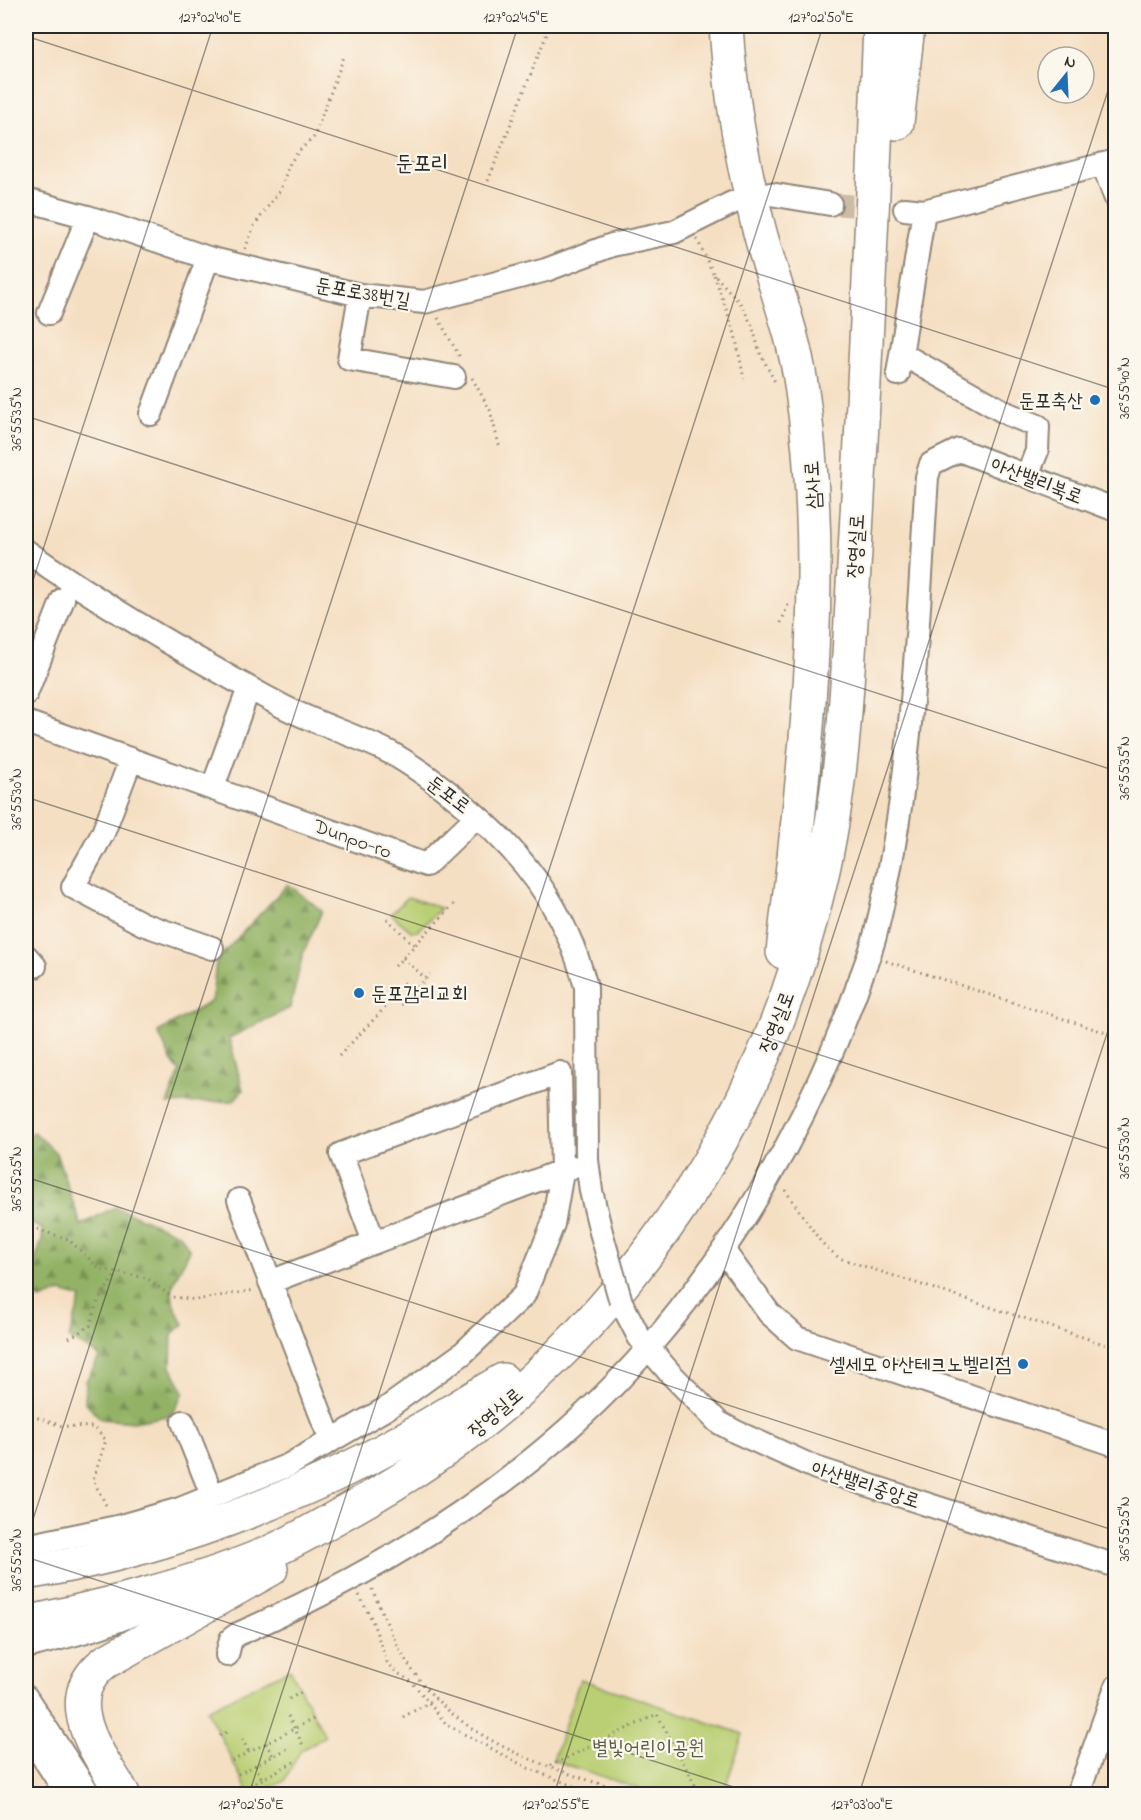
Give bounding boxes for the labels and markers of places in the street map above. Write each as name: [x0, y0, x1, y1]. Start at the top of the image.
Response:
place label: 둔포축산: [1019, 388, 1083, 417]
marker: 둔포축산: [1088, 393, 1102, 407]
place label: 둔포감리교회: [371, 981, 468, 1010]
marker: 둔포감리교회: [352, 986, 366, 1000]
place label: 셀세모 아산테크노벨리점: [829, 1352, 1011, 1381]
marker: 셀세모 아산테크노벨리점: [1016, 1357, 1030, 1371]

